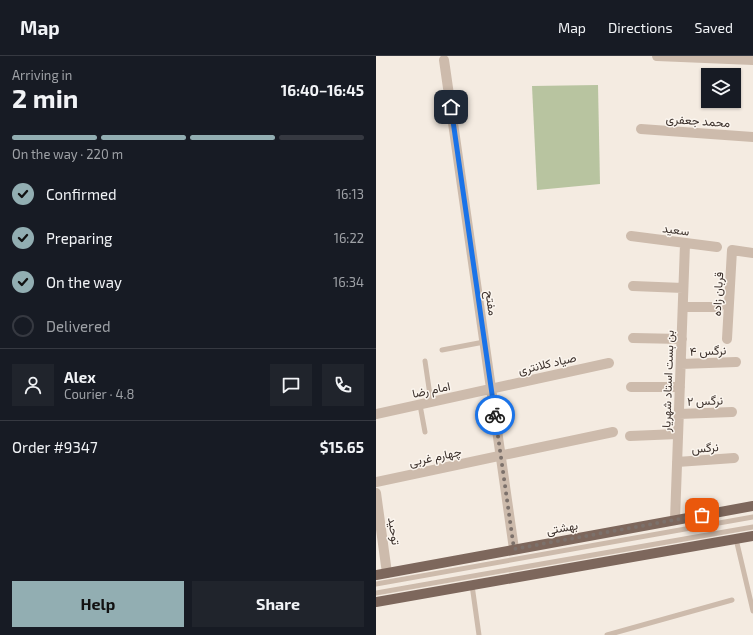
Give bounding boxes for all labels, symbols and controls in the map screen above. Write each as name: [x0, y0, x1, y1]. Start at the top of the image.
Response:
text: Map: [20, 16, 60, 39]
text: Map: [558, 19, 586, 36]
text: Directions: [608, 19, 673, 36]
text: Saved: [695, 19, 733, 36]
text: Arriving in: [12, 67, 72, 83]
map controls: [701, 68, 741, 108]
button: layers: [701, 68, 741, 108]
text: 16:40–16:45: [281, 81, 364, 99]
text: 2 min: [12, 82, 78, 113]
pin: [434, 90, 468, 124]
icon: home: [440, 96, 462, 118]
street label: محمد جعفری: [665, 111, 731, 131]
text: On the way · 220 m: [12, 146, 123, 162]
icon: check: [12, 183, 34, 205]
text: Confirmed: [46, 185, 117, 203]
text: 16:13: [336, 186, 364, 202]
street label: سعید: [662, 220, 690, 239]
icon: check: [12, 227, 34, 249]
text: Preparing: [46, 229, 112, 247]
text: 16:22: [334, 230, 364, 246]
icon: check: [12, 271, 34, 293]
street label: قربان زاده: [709, 271, 727, 317]
text: On the way: [46, 273, 122, 291]
text: 16:34: [333, 274, 364, 290]
street label: مفتح: [480, 290, 501, 317]
text: Delivered: [46, 317, 111, 335]
street label: بن بست استاد شهریار: [658, 330, 678, 433]
street label: نرگس ۴: [689, 342, 727, 360]
street label: صیاد کلانتری: [517, 350, 578, 378]
button: person: [12, 364, 54, 406]
button: chat: [270, 364, 312, 406]
button: phone: [322, 364, 364, 406]
text: Alex: [64, 368, 96, 386]
street label: امام رضا: [411, 378, 452, 402]
text: Courier · 4.8: [64, 386, 134, 402]
street label: نرگس ۲: [687, 392, 723, 410]
courier: [475, 395, 515, 435]
icon: bike: [484, 404, 506, 426]
text: Order #9347: [12, 438, 98, 456]
text: $15.65: [320, 438, 364, 456]
street label: نرگس: [691, 439, 719, 457]
street label: چهارم غربی: [408, 444, 463, 470]
pin: [685, 498, 719, 532]
icon: bag: [691, 504, 713, 526]
street label: توحید: [384, 516, 404, 546]
street label: بهشتی: [545, 517, 579, 539]
button: Help: [12, 581, 184, 627]
button: Share: [192, 581, 364, 627]

